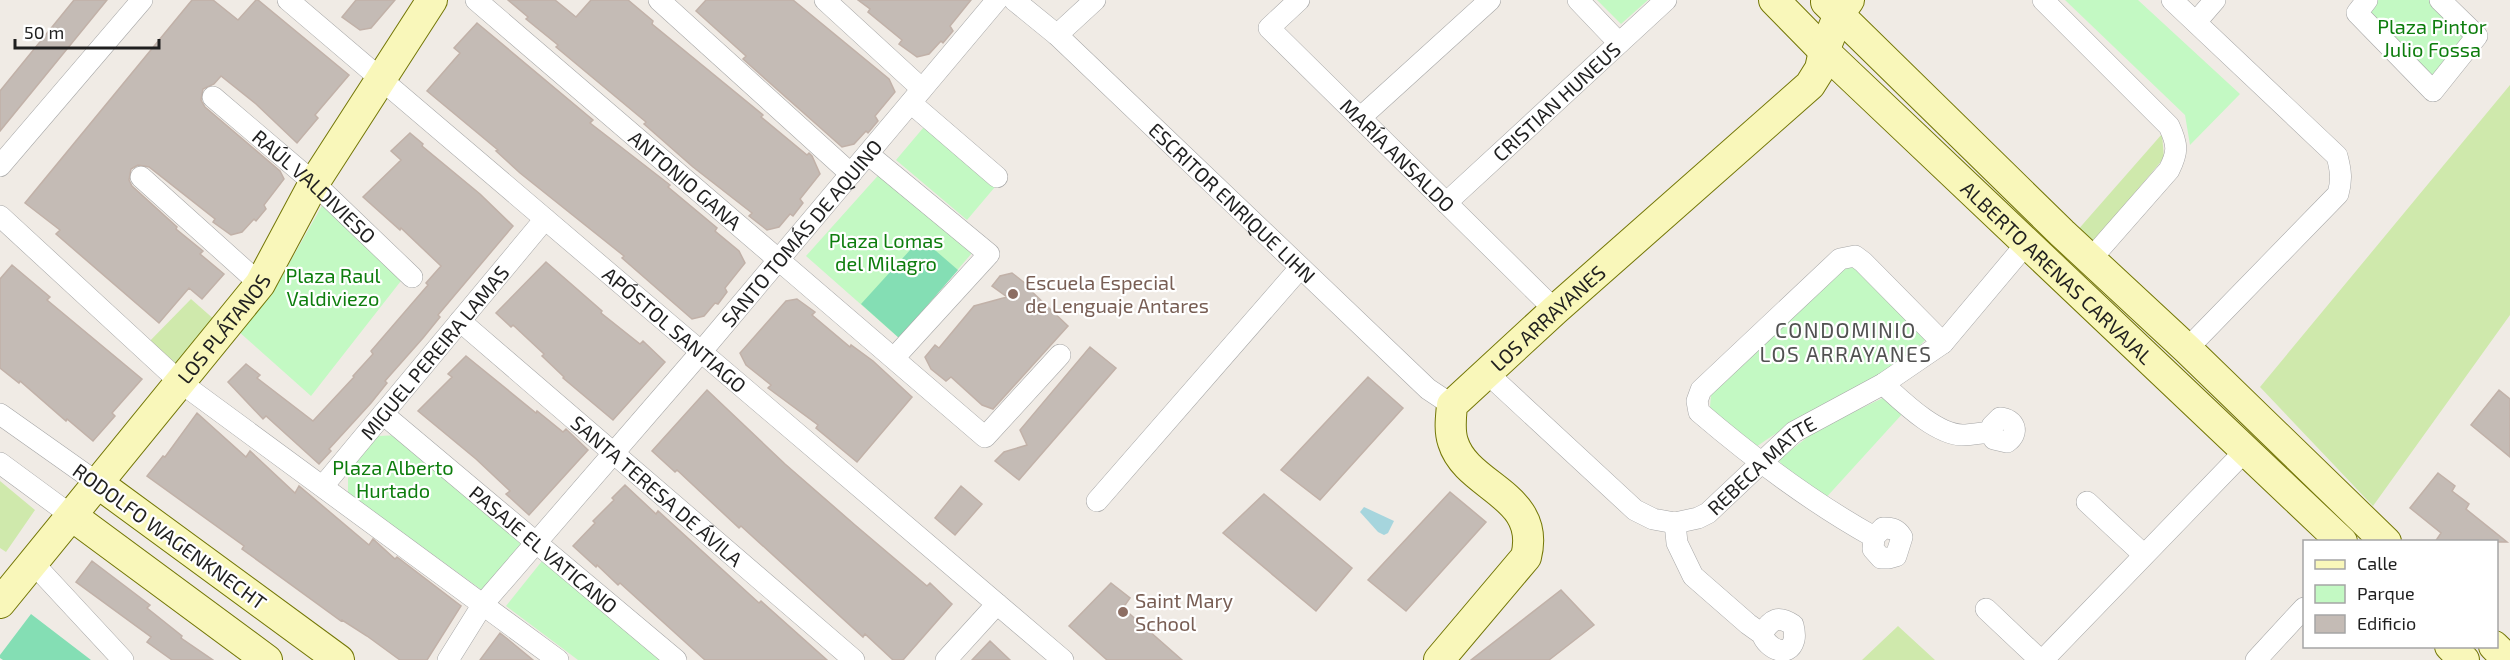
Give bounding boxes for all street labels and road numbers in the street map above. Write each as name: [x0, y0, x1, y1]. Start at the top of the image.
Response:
street label: CRISTIAN HUNEUS: [1488, 37, 1625, 166]
street label: MARÍA ANSALDO: [1336, 94, 1460, 217]
street label: ESCRITOR ENRIQUE LIHN: [1144, 117, 1321, 288]
street label: RAÚL VALDIVIESO: [248, 124, 381, 248]
street label: ANTONIO GANA: [624, 125, 747, 235]
street label: SANTO TOMÁS DE AQUINO: [716, 134, 887, 331]
street label: ALBERTO ARENAS CARVAJAL: [1957, 176, 2158, 369]
street label: MIGUEL PEREIRA LAMAS: [355, 260, 513, 444]
street label: LOS ARRAYANES: [1485, 260, 1610, 376]
street label: APÓSTOL SANTIAGO: [598, 262, 751, 397]
street label: LOS PLÁTANOS: [172, 270, 275, 388]
street label: SANTA TERESA DE ÁVILA: [566, 410, 748, 571]
street label: REBECA MATTE: [1702, 410, 1820, 520]
street label: RODOLFO WAGENKNECHT: [69, 458, 272, 614]
street label: PASAJE EL VATICANO: [465, 480, 623, 618]

